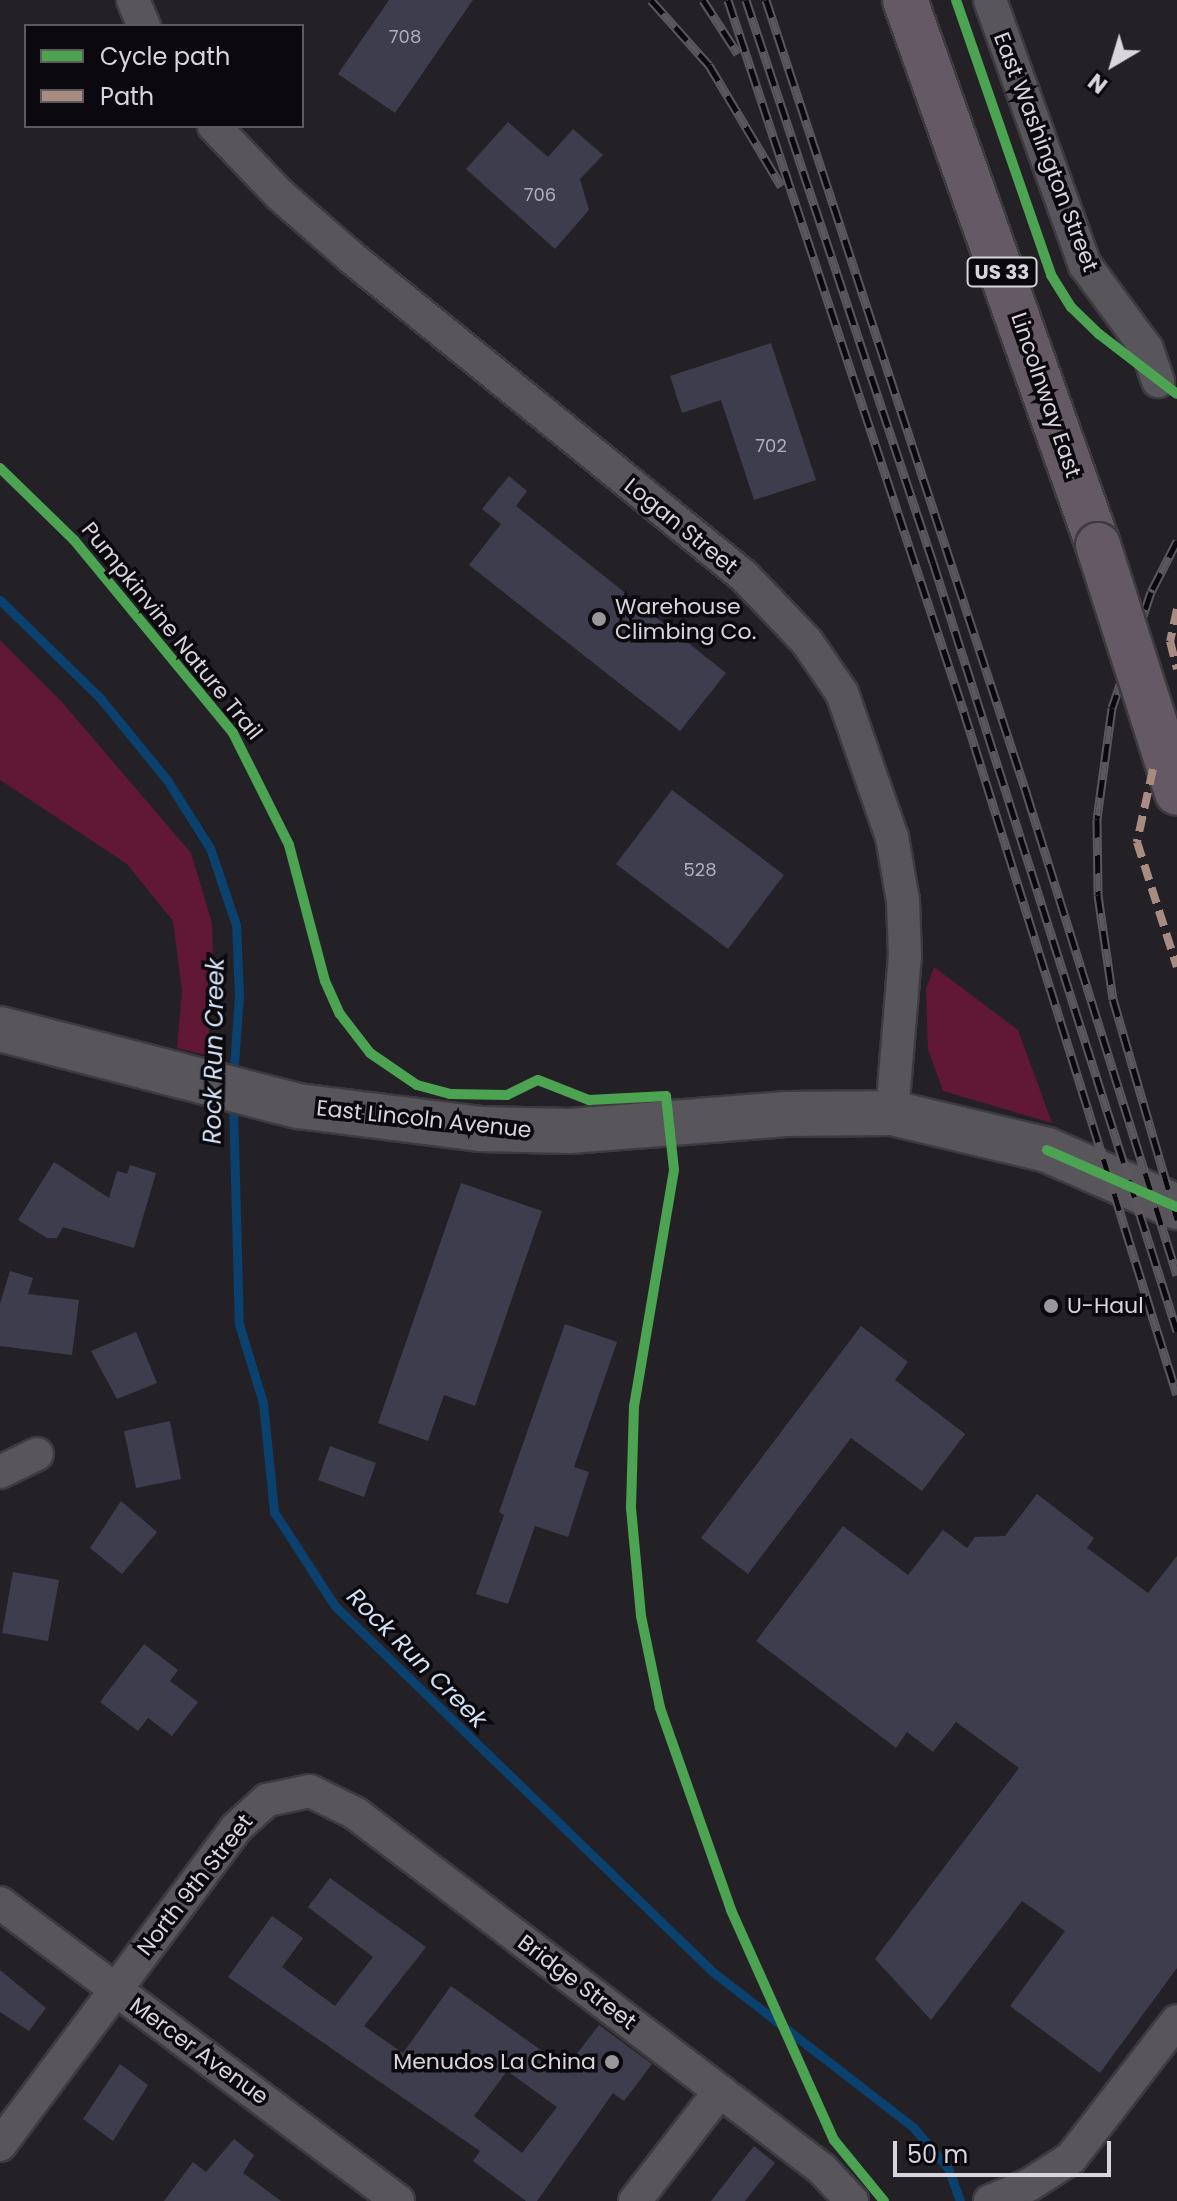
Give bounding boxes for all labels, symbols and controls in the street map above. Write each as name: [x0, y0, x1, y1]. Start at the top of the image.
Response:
legend: [24, 24, 304, 128]
north arrow: [1073, 24, 1153, 104]
house number: 708: [389, 26, 421, 48]
street label: East Washington Street: [988, 29, 1104, 275]
text: Cycle path: [100, 40, 230, 73]
text: N: [1082, 66, 1114, 101]
text: Path: [100, 80, 154, 113]
house number: 706: [524, 184, 556, 206]
road number: US 33: [966, 256, 1038, 288]
street label: Lincolnway East: [1005, 309, 1087, 481]
house number: 702: [755, 435, 787, 457]
street label: Logan Street: [619, 472, 743, 580]
street label: Pumpkinvine Nature Trail: [76, 517, 268, 745]
place label: Warehouse Climbing Co.: [615, 593, 756, 644]
marker: Warehouse Climbing Co.: [590, 610, 608, 628]
house number: 528: [683, 859, 717, 881]
water label: Rock Run Creek: [198, 958, 230, 1144]
street label: East Lincoln Avenue: [315, 1095, 533, 1143]
place label: U-Haul: [1067, 1293, 1144, 1319]
marker: U-Haul: [1042, 1297, 1060, 1315]
water label: Rock Run Creek: [341, 1582, 493, 1734]
street label: North 9th Street: [132, 1809, 258, 1961]
street label: Bridge Street: [513, 1929, 641, 2035]
street label: Mercer Avenue: [125, 1992, 273, 2110]
place label: Menudos La China: [393, 2049, 596, 2075]
marker: Menudos La China: [603, 2053, 621, 2071]
scale bar: [897, 2125, 1115, 2175]
text: 50 m: [907, 2138, 968, 2171]

